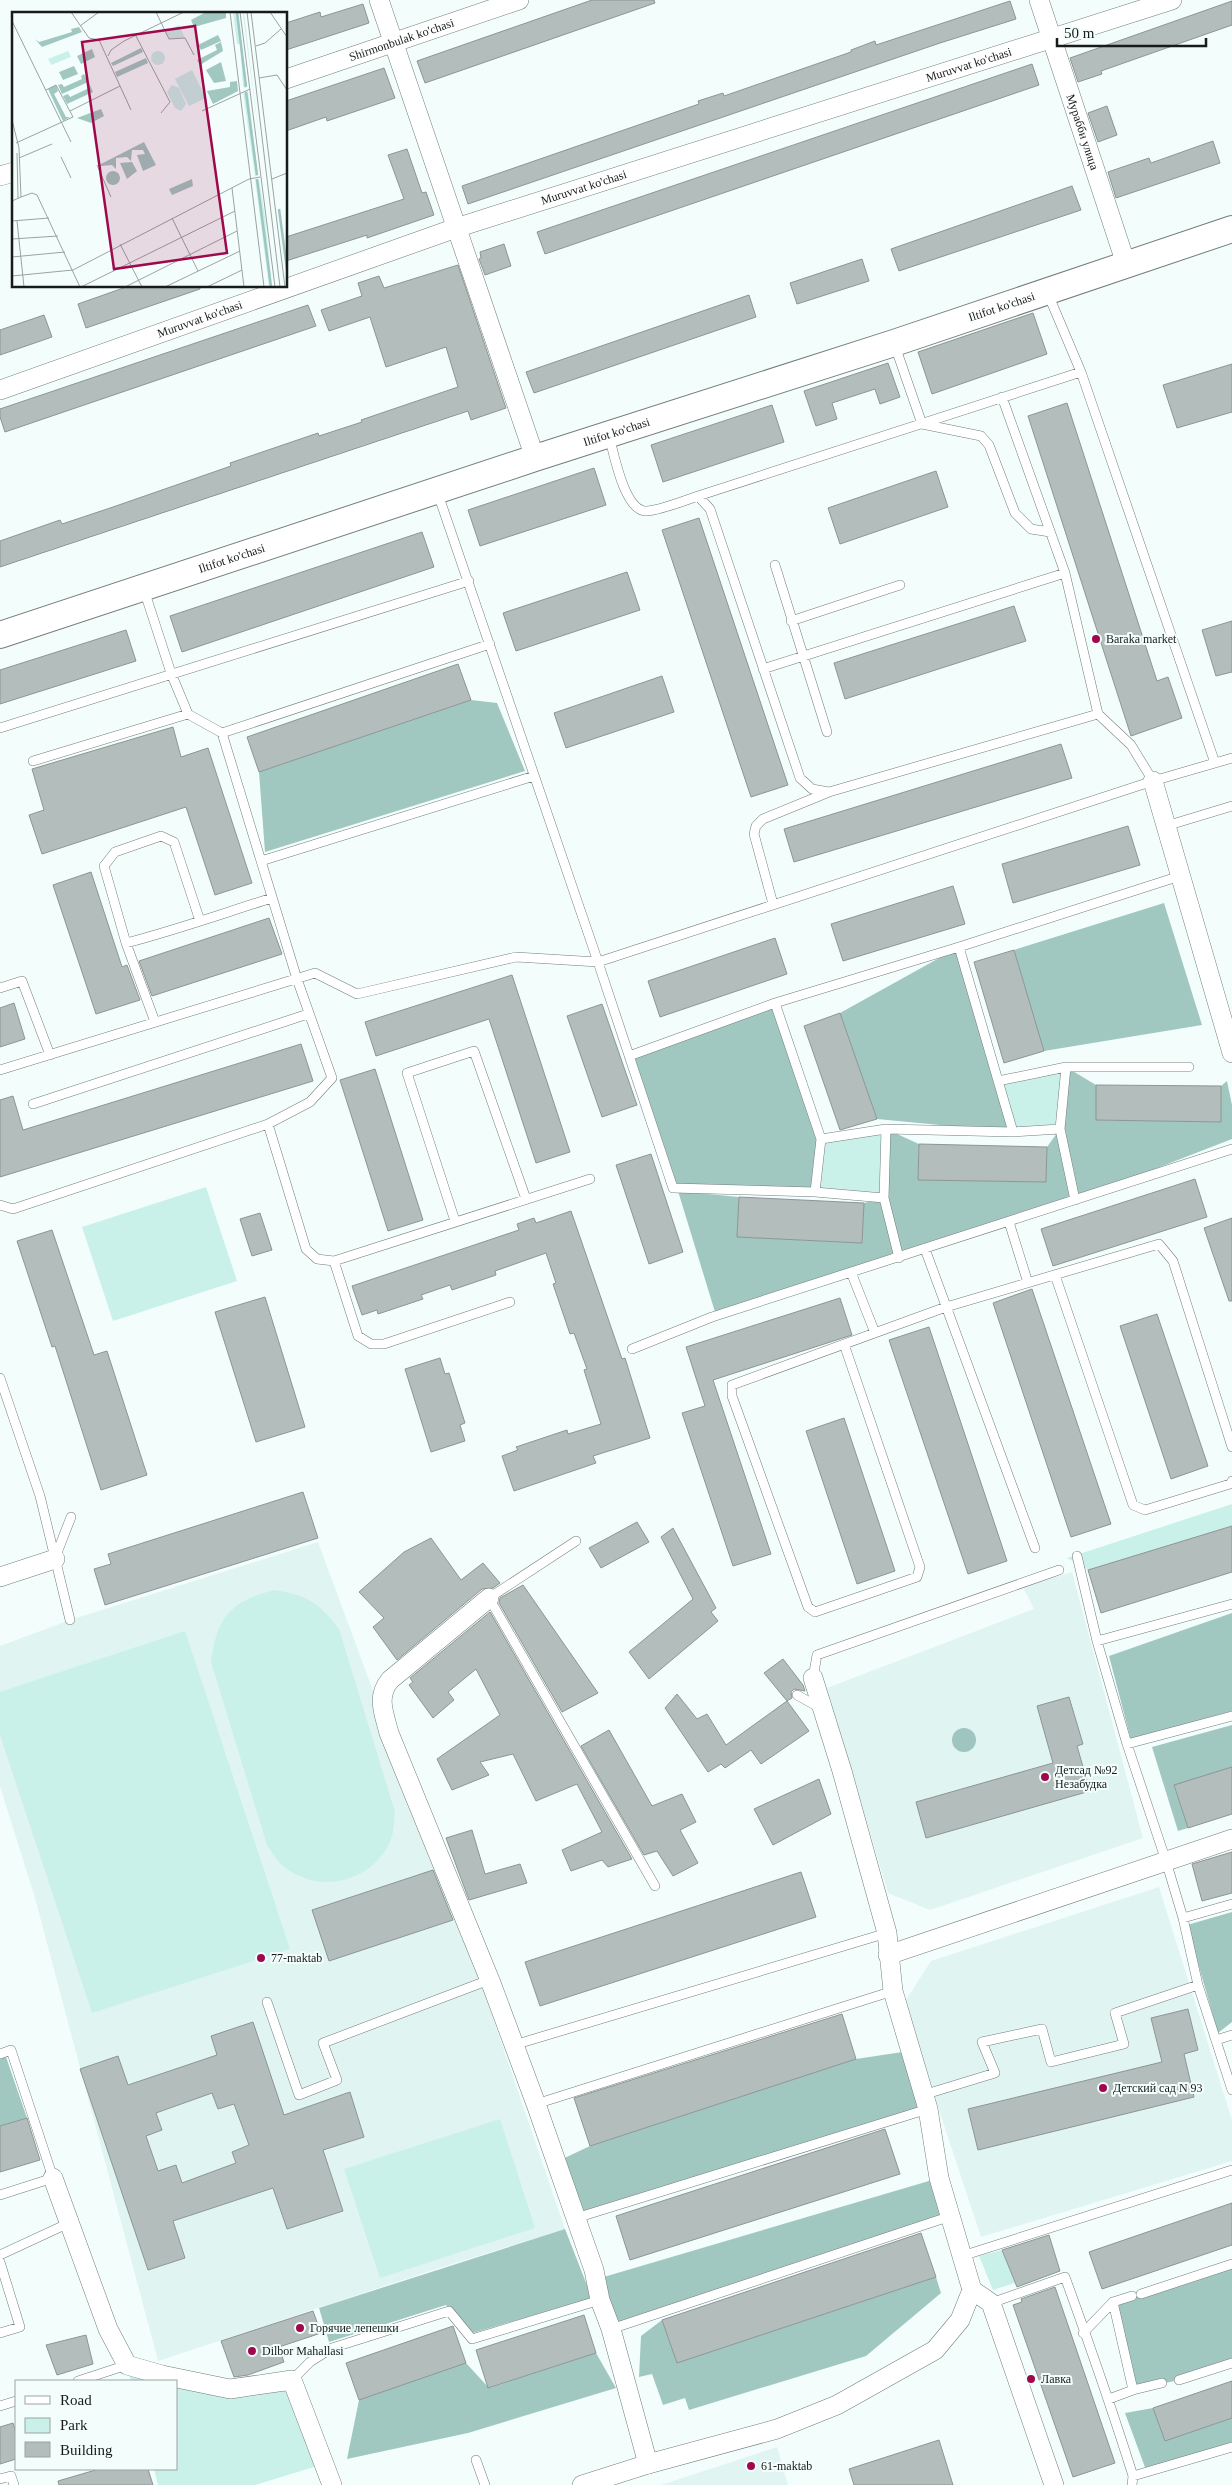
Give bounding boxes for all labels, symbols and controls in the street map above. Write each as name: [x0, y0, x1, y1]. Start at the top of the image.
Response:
inset map: [12, 12, 288, 288]
street label: Shirmonbulak ko'chasi: [347, 15, 456, 64]
scale bar: [1057, 15, 1206, 47]
text: 50 m: [1064, 25, 1095, 41]
street label: Muruvvat ko'chasi: [924, 44, 1014, 85]
street label: Мурабби улица: [1063, 92, 1102, 172]
street label: Muruvvat ko'chasi: [539, 167, 629, 208]
street label: Iltifot ko'chasi: [967, 289, 1037, 324]
street label: Muruvvat ko'chasi: [155, 297, 245, 341]
street label: Iltifot ko'chasi: [581, 414, 652, 449]
street label: Iltifot ko'chasi: [197, 541, 267, 576]
place label: Baraka market: [1106, 632, 1177, 646]
marker: Baraka market: [1090, 633, 1102, 645]
place label: Детсад №92 Незабудка: [1055, 1763, 1117, 1791]
marker: Детсад №92 Незабудка: [1039, 1771, 1051, 1783]
place label: 77-maktab: [271, 1951, 322, 1965]
marker: 77-maktab: [255, 1952, 267, 1964]
place label: Детский сад N 93: [1113, 2081, 1203, 2095]
marker: Детский сад N 93: [1097, 2082, 1109, 2094]
place label: Горячие лепешки: [310, 2321, 399, 2335]
marker: Горячие лепешки: [294, 2322, 306, 2334]
place label: Dilbor Mahallasi: [262, 2344, 344, 2358]
marker: Dilbor Mahallasi: [246, 2345, 258, 2357]
place label: Лавка: [1041, 2372, 1072, 2386]
marker: Лавка: [1025, 2373, 1037, 2385]
legend: [15, 2380, 178, 2470]
text: Road: [60, 2392, 92, 2408]
text: Park: [60, 2417, 88, 2433]
text: Building: [60, 2442, 113, 2458]
place label: 61-maktab: [761, 2459, 812, 2473]
marker: 61-maktab: [745, 2460, 757, 2472]

